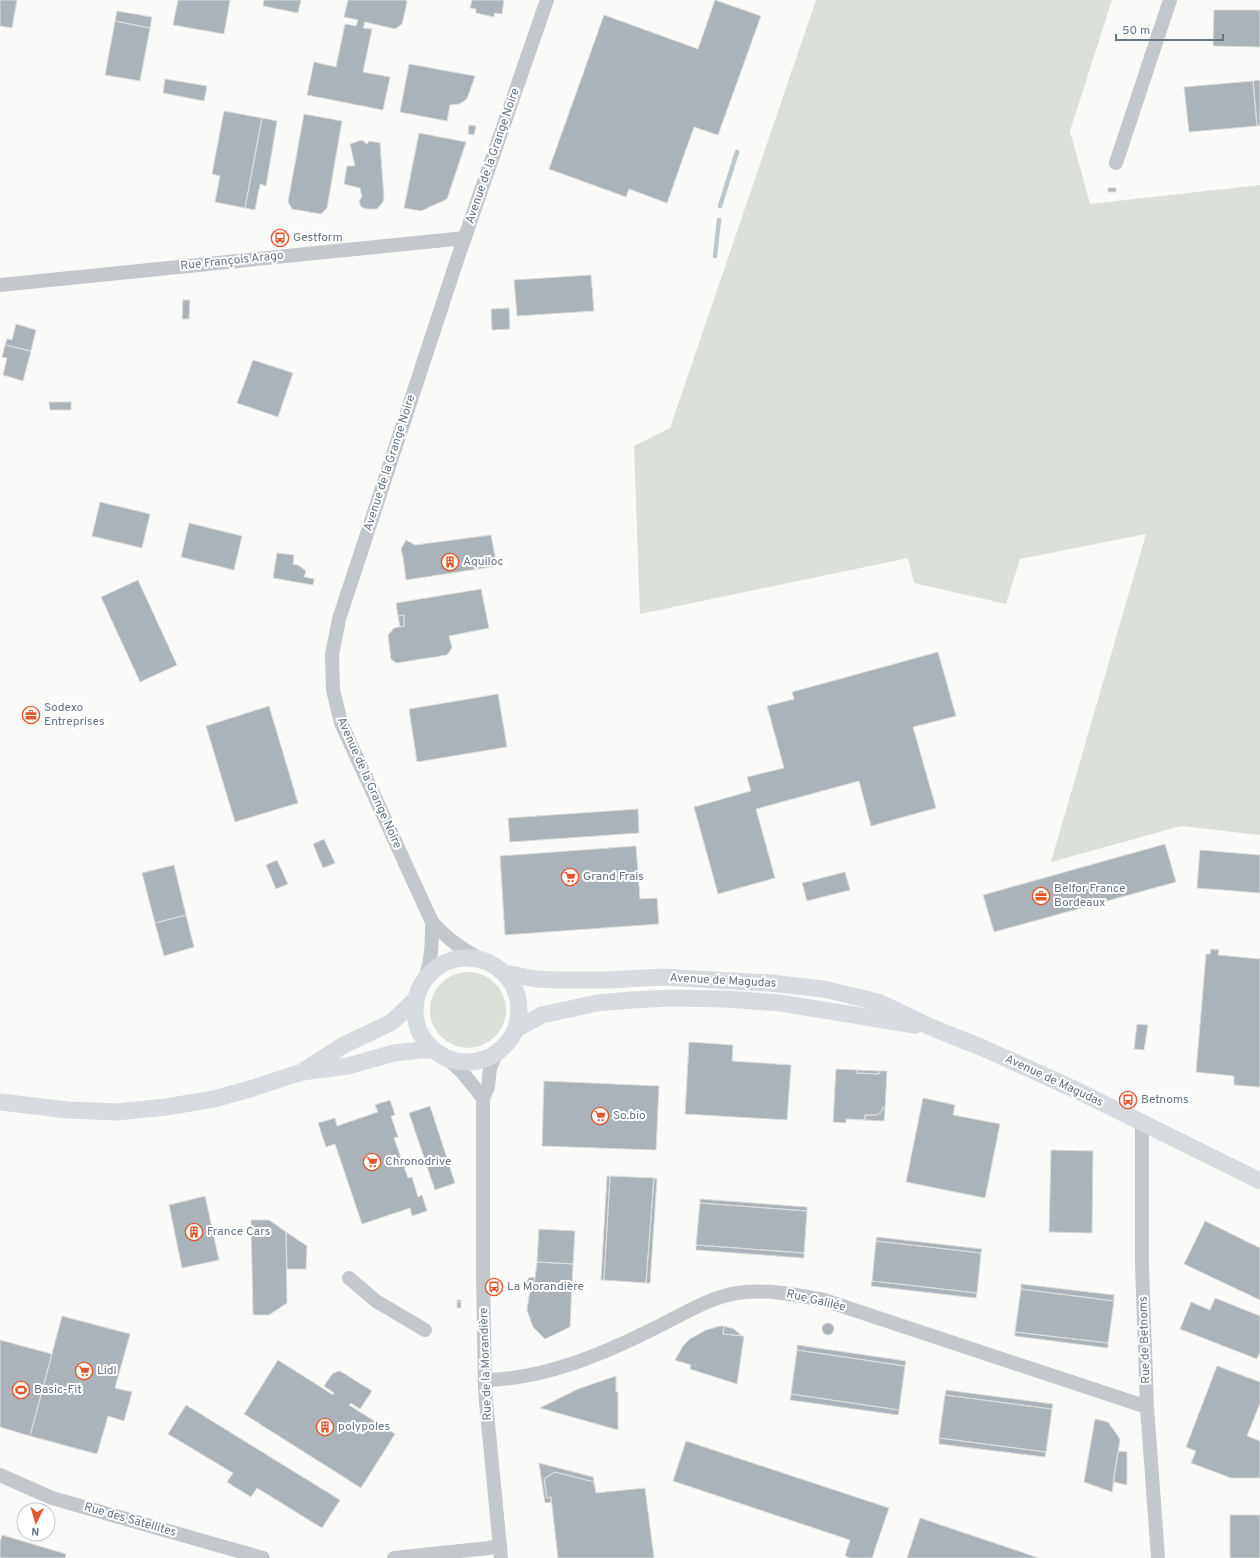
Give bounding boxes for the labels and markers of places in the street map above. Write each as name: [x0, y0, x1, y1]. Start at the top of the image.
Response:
bus stop icon: Gestform: [270, 228, 290, 248]
place label: Gestform: [293, 230, 343, 246]
building icon: Aquiloc: [440, 552, 460, 572]
place label: Aquiloc: [463, 554, 504, 570]
place label: Sodexo Entreprises: [44, 700, 105, 730]
office icon: Sodexo Entreprises: [21, 705, 41, 725]
supermarket icon: Grand Frais: [560, 867, 580, 887]
place label: Grand Frais: [583, 869, 644, 885]
place label: Belfor France Bordeaux: [1054, 881, 1126, 911]
office icon: Belfor France Bordeaux: [1031, 886, 1051, 906]
bus stop icon: Betnoms: [1118, 1090, 1138, 1110]
place label: Betnoms: [1141, 1092, 1189, 1108]
supermarket icon: So.bio: [590, 1106, 610, 1126]
place label: So.bio: [613, 1108, 646, 1124]
supermarket icon: Chronodrive: [362, 1152, 382, 1172]
place label: Chronodrive: [385, 1154, 451, 1170]
building icon: France Cars: [184, 1222, 204, 1242]
place label: France Cars: [207, 1224, 270, 1240]
bus stop icon: La Morandière: [484, 1277, 504, 1297]
place label: La Morandière: [507, 1279, 584, 1295]
supermarket icon: Lidl: [74, 1361, 94, 1381]
place label: Lidl: [97, 1363, 117, 1379]
sports icon: Basic-Fit: [11, 1380, 31, 1400]
place label: Basic-Fit: [34, 1382, 82, 1398]
building icon: polypoles: [315, 1417, 335, 1437]
place label: polypoles: [338, 1419, 390, 1435]

